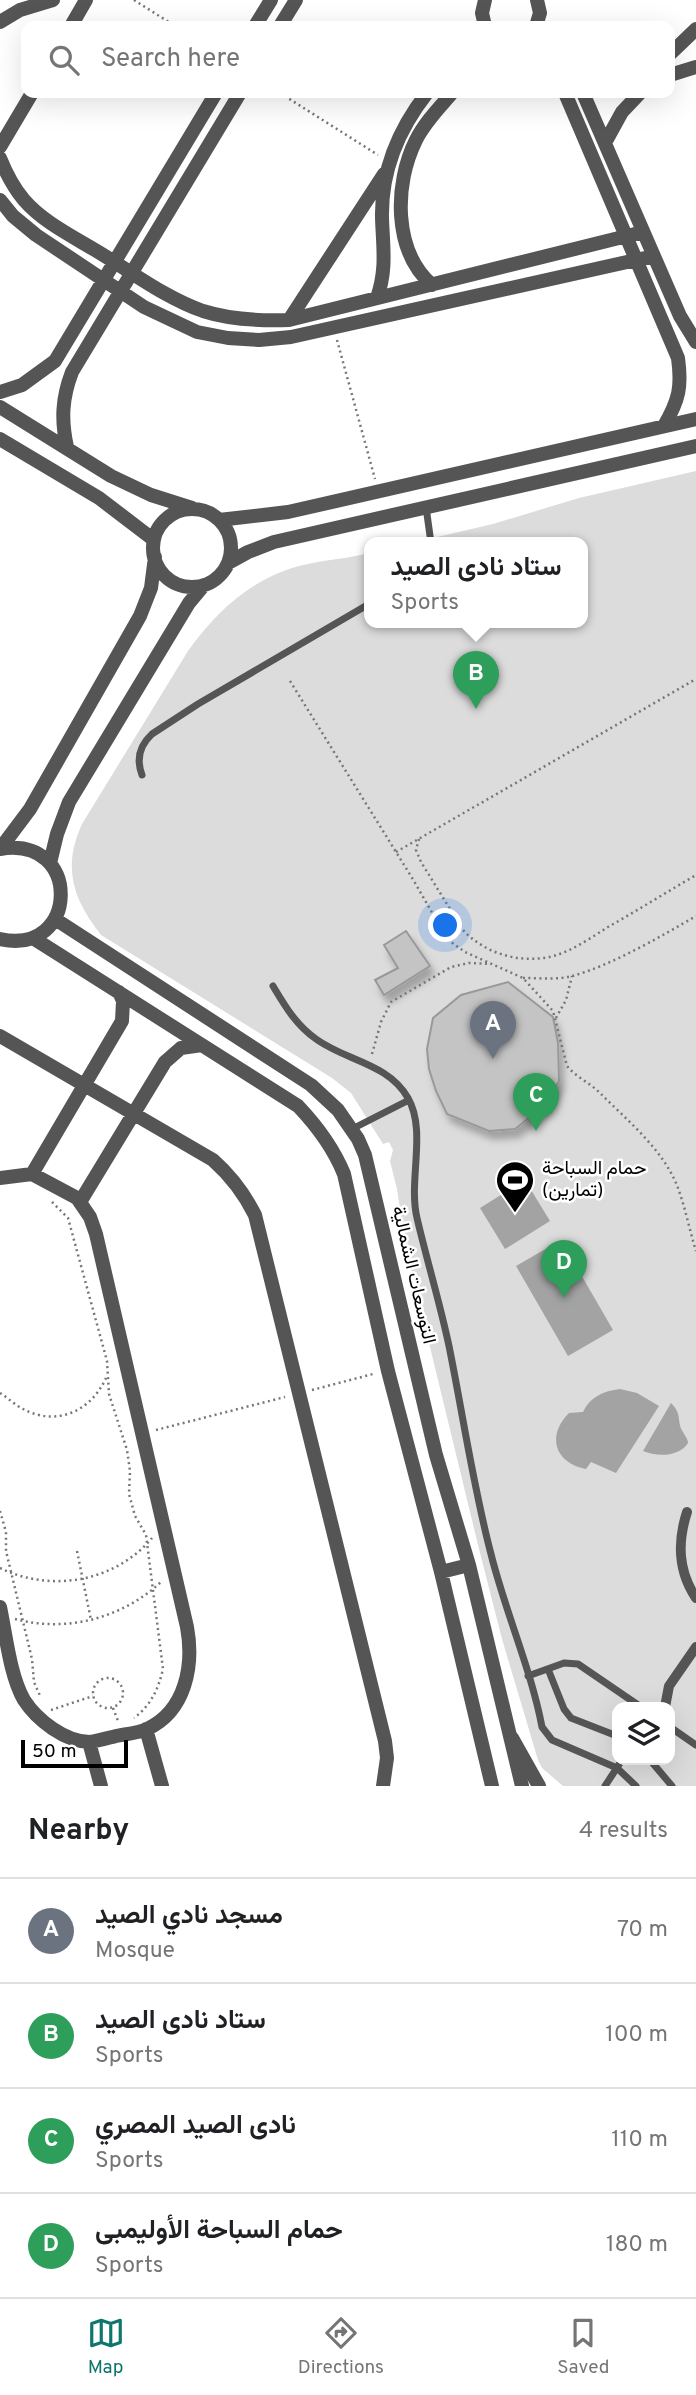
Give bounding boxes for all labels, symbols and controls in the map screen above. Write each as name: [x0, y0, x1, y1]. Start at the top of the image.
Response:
search box: [21, 21, 675, 98]
icon: search: [45, 41, 83, 79]
text: Search here: [101, 43, 240, 76]
popup: [364, 537, 588, 628]
text: ستاد نادى الصيد: [391, 552, 561, 585]
text: Sports: [391, 589, 459, 618]
pin: B: [453, 651, 499, 709]
your location: [428, 908, 462, 942]
pin: A: [470, 1001, 516, 1059]
pin: C: [513, 1073, 559, 1131]
place label: حمام السباحة (تمارين): [542, 1157, 646, 1203]
sports icon: حمام السباحة (تمارين): [494, 1159, 536, 1214]
street label: التوسعات الشمالية: [385, 1204, 441, 1346]
pin: D: [541, 1240, 587, 1298]
map controls: [612, 1702, 675, 1765]
button: layers: [612, 1702, 675, 1765]
scale bar: [21, 1737, 128, 1769]
text: 50 m: [32, 1740, 77, 1764]
text: Nearby: [28, 1813, 129, 1850]
text: 4 results: [579, 1817, 668, 1846]
text: مسجد نادي الصيد: [95, 1900, 283, 1933]
text: A: [43, 1916, 59, 1945]
text: 70 m: [617, 1916, 668, 1945]
text: Mosque: [95, 1937, 175, 1966]
text: ستاد نادى الصيد: [95, 2005, 266, 2038]
text: B: [43, 2021, 59, 2050]
text: 100 m: [605, 2021, 668, 2050]
text: Sports: [95, 2042, 163, 2071]
text: نادى الصيد المصري: [95, 2110, 296, 2143]
text: C: [44, 2126, 58, 2155]
text: 110 m: [611, 2126, 668, 2155]
text: Sports: [95, 2147, 163, 2176]
text: حمام السباحة الأوليمبى: [95, 2215, 343, 2248]
text: D: [43, 2231, 59, 2260]
text: 180 m: [606, 2231, 668, 2260]
text: Sports: [95, 2252, 163, 2281]
tab: Map: [87, 2314, 125, 2380]
tab: Directions: [298, 2314, 384, 2380]
tab: Saved: [557, 2314, 609, 2380]

